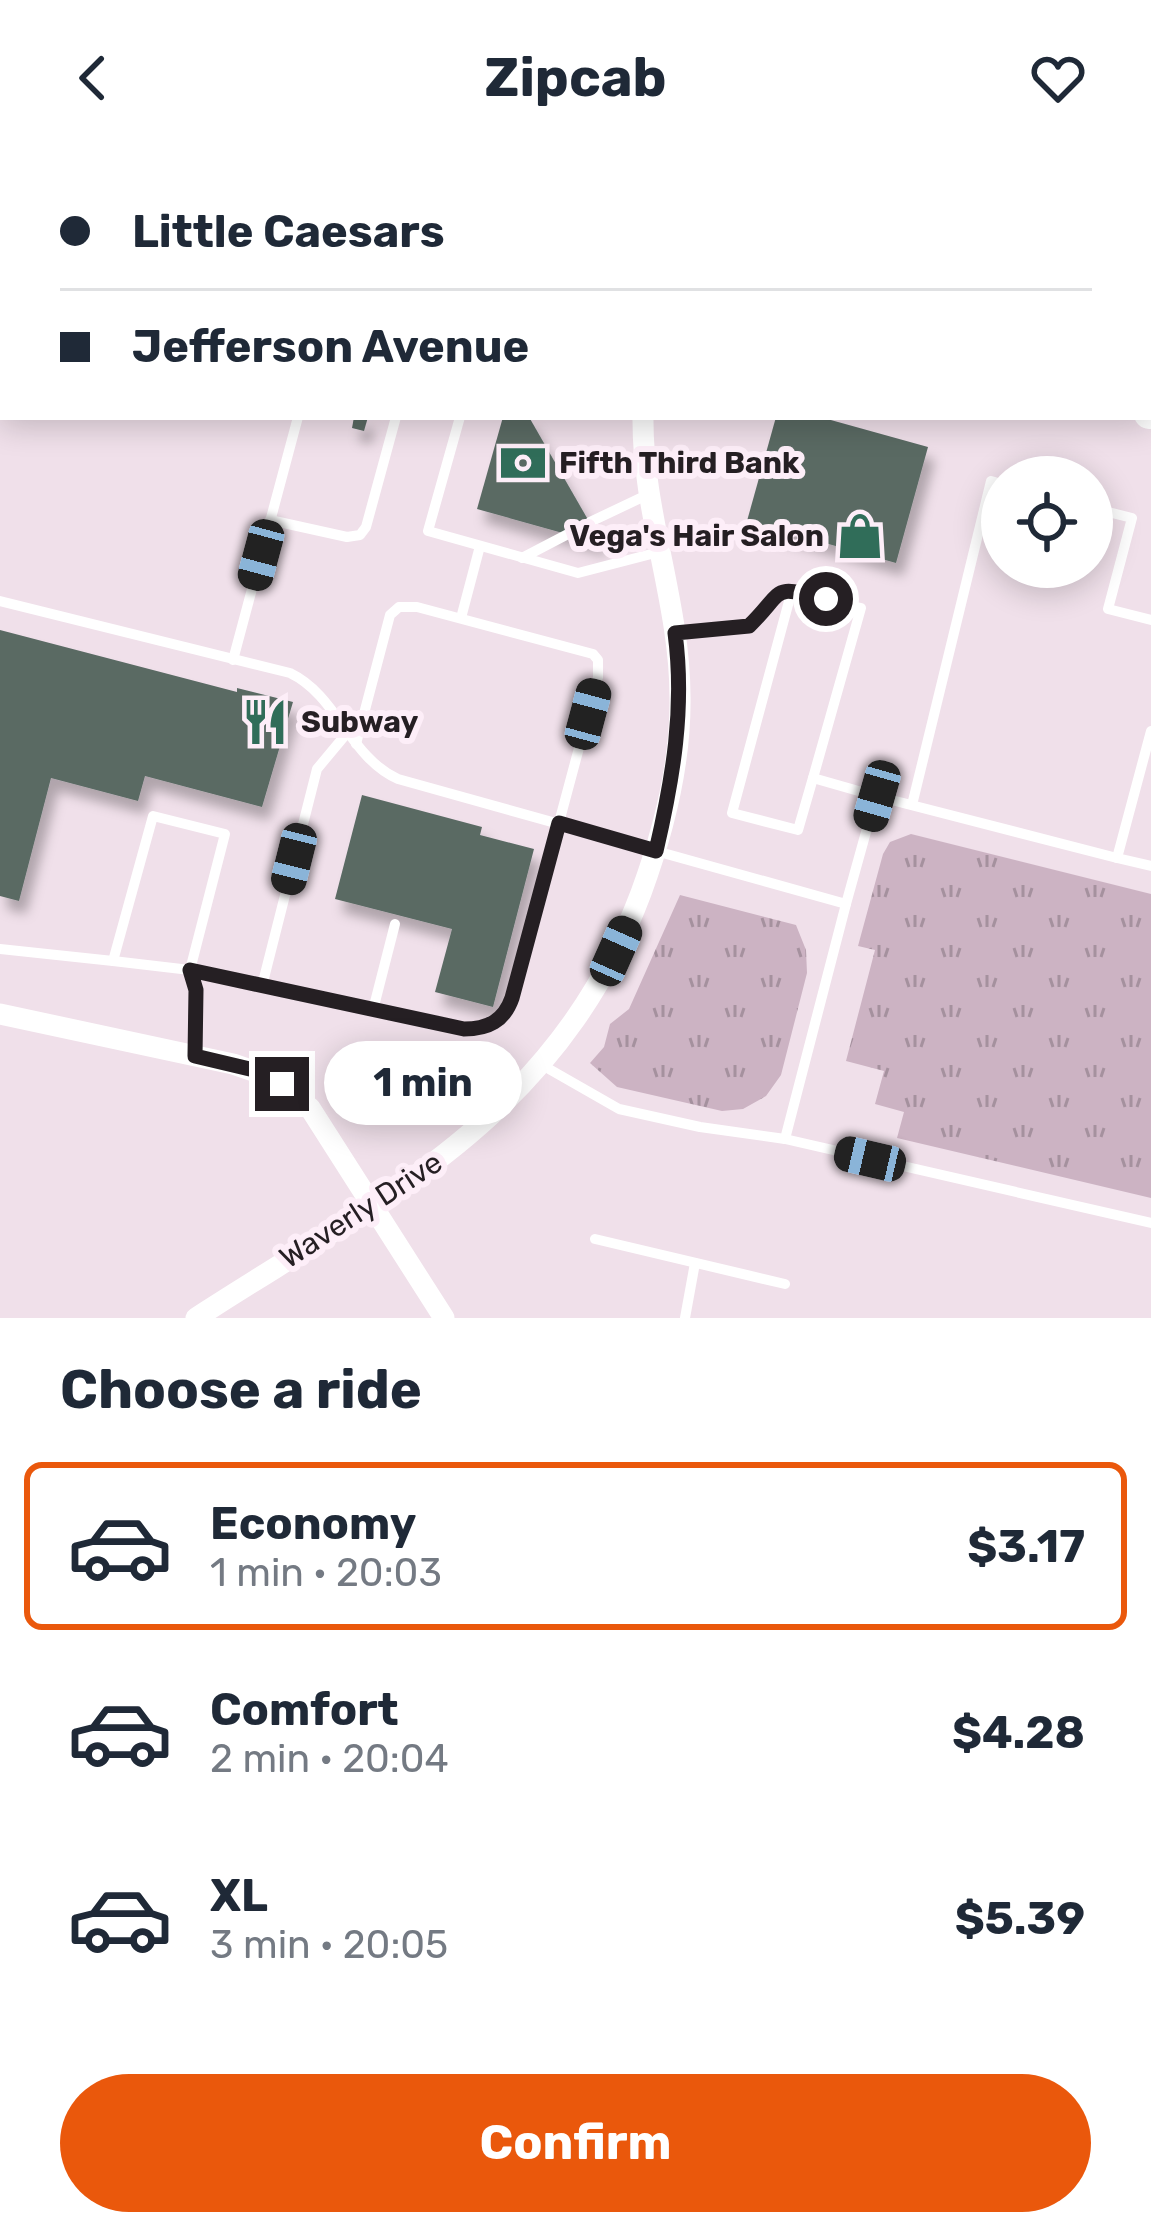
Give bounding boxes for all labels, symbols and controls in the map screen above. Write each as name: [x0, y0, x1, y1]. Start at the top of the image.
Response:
icon: back: [60, 45, 126, 111]
icon: heart: [1025, 45, 1091, 111]
text: Zipcab: [484, 46, 667, 110]
text: Little Caesars: [132, 205, 445, 258]
text: Jefferson Avenue: [132, 320, 529, 373]
bank icon: Fifth Third Bank: [498, 438, 548, 488]
place label: Fifth Third Bank: [559, 445, 800, 481]
map controls: [981, 456, 1113, 588]
button: locate: [981, 456, 1113, 588]
shop icon: Vega's Hair Salon: [835, 511, 885, 561]
car: [234, 516, 288, 594]
place label: Vega's Hair Salon: [569, 518, 824, 554]
route start: [799, 572, 853, 626]
car: [561, 675, 615, 753]
restaurant icon: Subway: [240, 697, 290, 747]
place label: Subway: [301, 704, 418, 740]
car: [850, 756, 904, 836]
car: [268, 820, 320, 898]
car: [585, 911, 647, 991]
callout: 1 min: [324, 1042, 522, 1126]
route end: [255, 1057, 309, 1111]
text: 1 min: [373, 1060, 473, 1106]
car: [831, 1133, 909, 1185]
street label: Waverly Drive: [273, 1144, 449, 1276]
text: Choose a ride: [60, 1358, 422, 1422]
icon: car: [66, 1492, 174, 1600]
text: Economy: [210, 1497, 416, 1550]
text: $3.17: [967, 1520, 1085, 1573]
text: 1 min · 20:03: [210, 1550, 442, 1596]
icon: car: [66, 1678, 174, 1786]
text: Comfort: [210, 1683, 399, 1736]
text: $4.28: [952, 1706, 1085, 1759]
text: 2 min · 20:04: [210, 1736, 449, 1782]
icon: car: [66, 1864, 174, 1972]
text: XL: [210, 1869, 268, 1922]
text: $5.39: [955, 1892, 1085, 1945]
text: 3 min · 20:05: [210, 1922, 448, 1968]
button: Confirm: [60, 2074, 1091, 2212]

